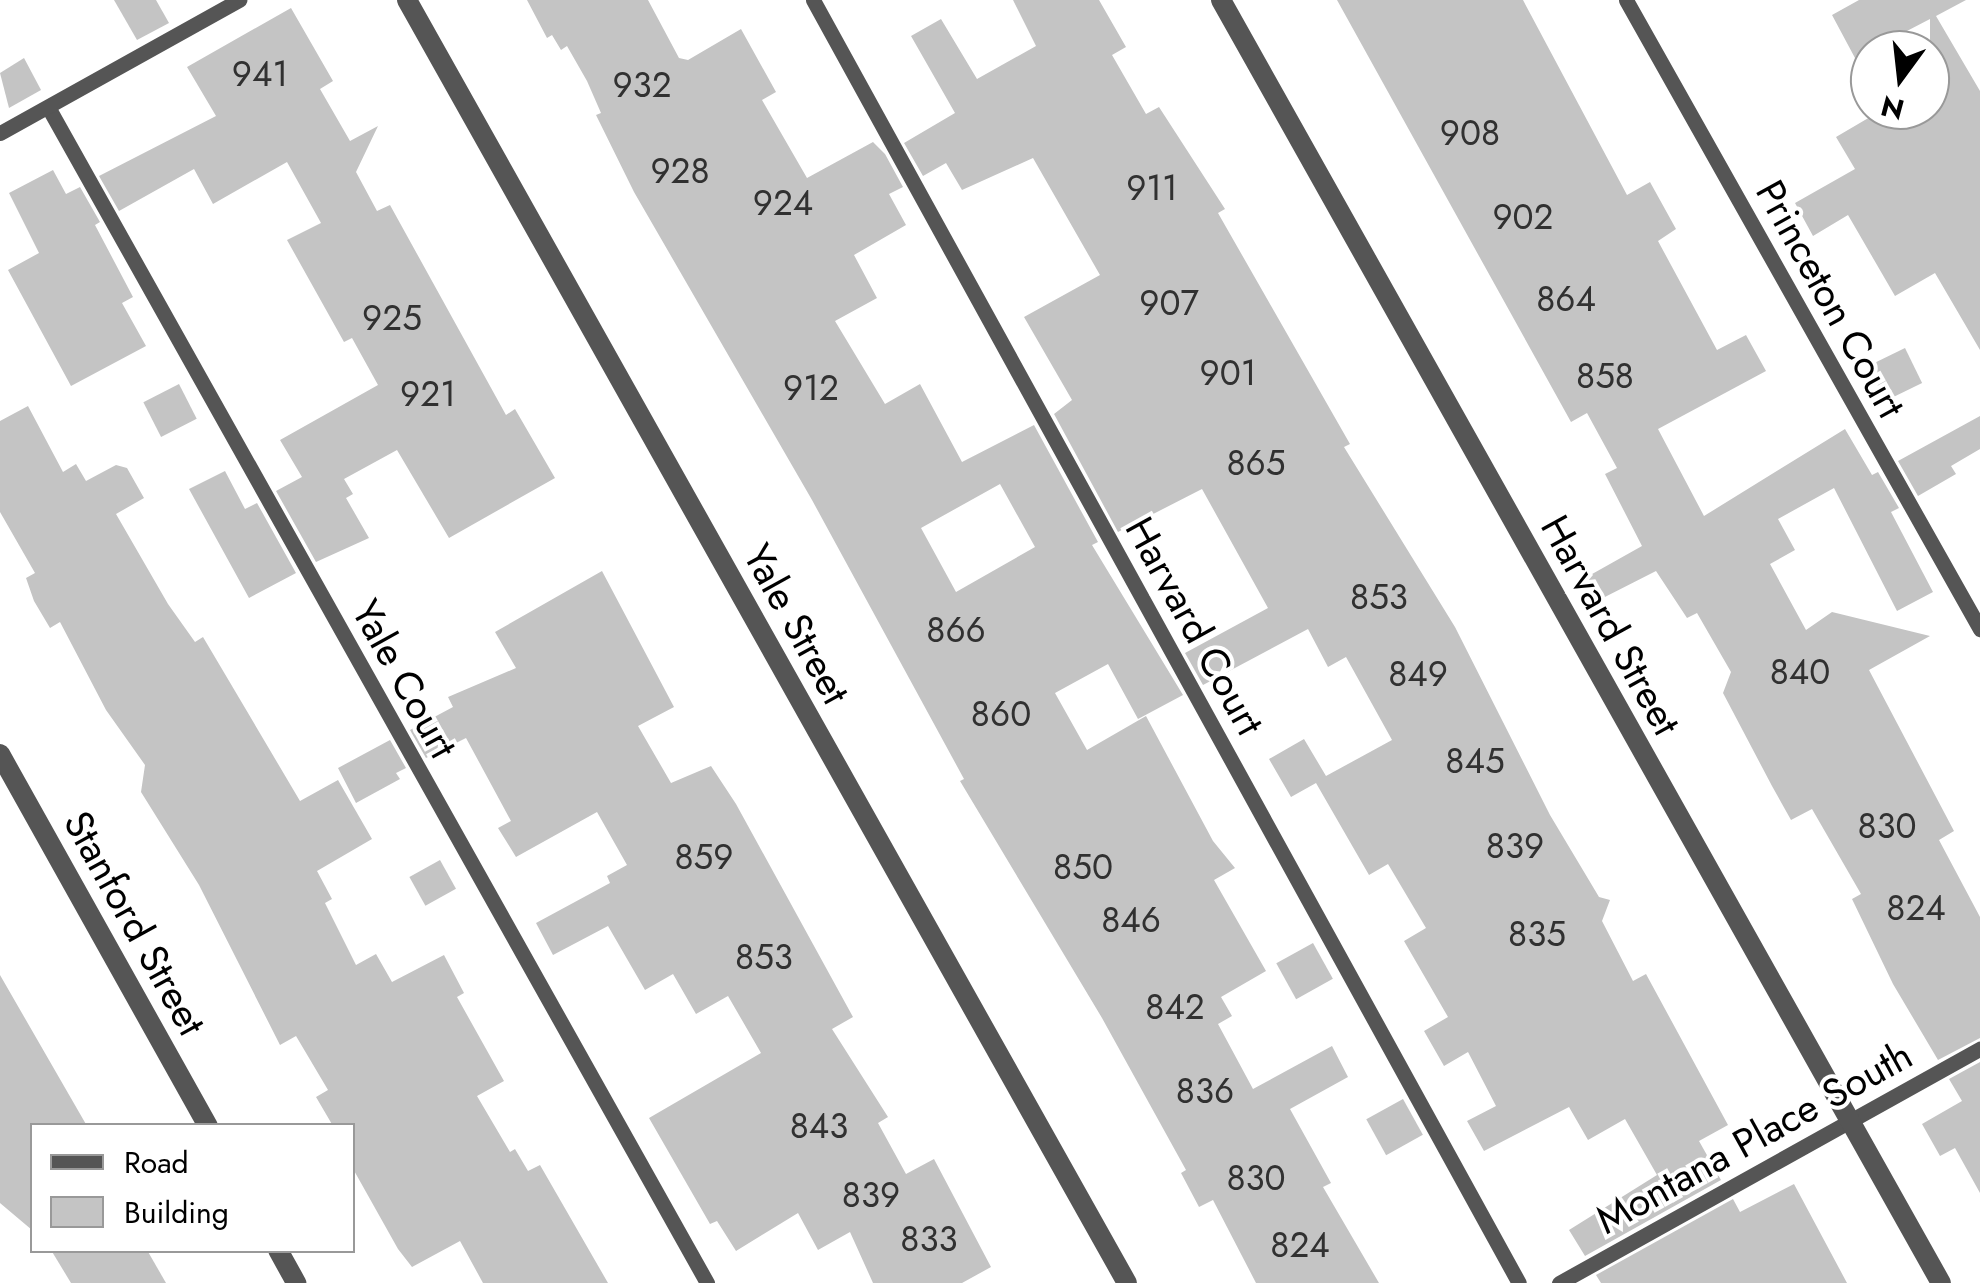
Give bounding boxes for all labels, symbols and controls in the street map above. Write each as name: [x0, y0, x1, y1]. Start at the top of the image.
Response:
north arrow: [1850, 30, 1950, 130]
house number: 941: [232, 53, 288, 95]
house number: 932: [612, 64, 672, 106]
text: N: [1877, 85, 1909, 130]
house number: 908: [1440, 112, 1500, 154]
house number: 928: [650, 150, 710, 192]
house number: 911: [1126, 167, 1178, 209]
street label: Princeton Court: [1746, 172, 1916, 426]
house number: 924: [753, 182, 813, 224]
house number: 902: [1492, 196, 1554, 238]
house number: 864: [1536, 278, 1596, 320]
house number: 907: [1139, 282, 1199, 324]
house number: 925: [362, 297, 422, 339]
house number: 901: [1200, 352, 1256, 394]
house number: 858: [1576, 355, 1634, 397]
house number: 912: [783, 367, 839, 409]
house number: 921: [400, 373, 456, 415]
house number: 865: [1226, 442, 1286, 484]
street label: Harvard Street: [1531, 507, 1691, 743]
street label: Harvard Court: [1115, 509, 1275, 743]
street label: Yale Street: [734, 536, 860, 712]
house number: 853: [1350, 576, 1408, 618]
street label: Yale Court: [342, 592, 468, 766]
house number: 866: [926, 609, 986, 651]
house number: 840: [1770, 651, 1830, 693]
house number: 849: [1388, 653, 1448, 695]
house number: 860: [971, 693, 1031, 735]
house number: 845: [1445, 740, 1505, 782]
street label: Stanford Street: [54, 802, 216, 1044]
house number: 830: [1857, 805, 1917, 847]
house number: 839: [1486, 825, 1544, 867]
house number: 859: [674, 836, 734, 878]
house number: 850: [1053, 846, 1113, 888]
house number: 824: [1886, 887, 1946, 929]
house number: 846: [1101, 899, 1161, 941]
house number: 835: [1508, 913, 1566, 955]
house number: 853: [735, 936, 793, 978]
house number: 842: [1145, 986, 1205, 1028]
street label: Montana Place South: [1588, 1030, 1920, 1244]
house number: 836: [1176, 1070, 1234, 1112]
house number: 843: [790, 1105, 848, 1147]
legend: [30, 1123, 355, 1253]
text: Road: [124, 1141, 189, 1184]
house number: 830: [1226, 1157, 1286, 1199]
house number: 839: [842, 1174, 900, 1216]
text: Building: [124, 1191, 229, 1234]
house number: 833: [900, 1218, 958, 1260]
house number: 824: [1270, 1224, 1330, 1266]

